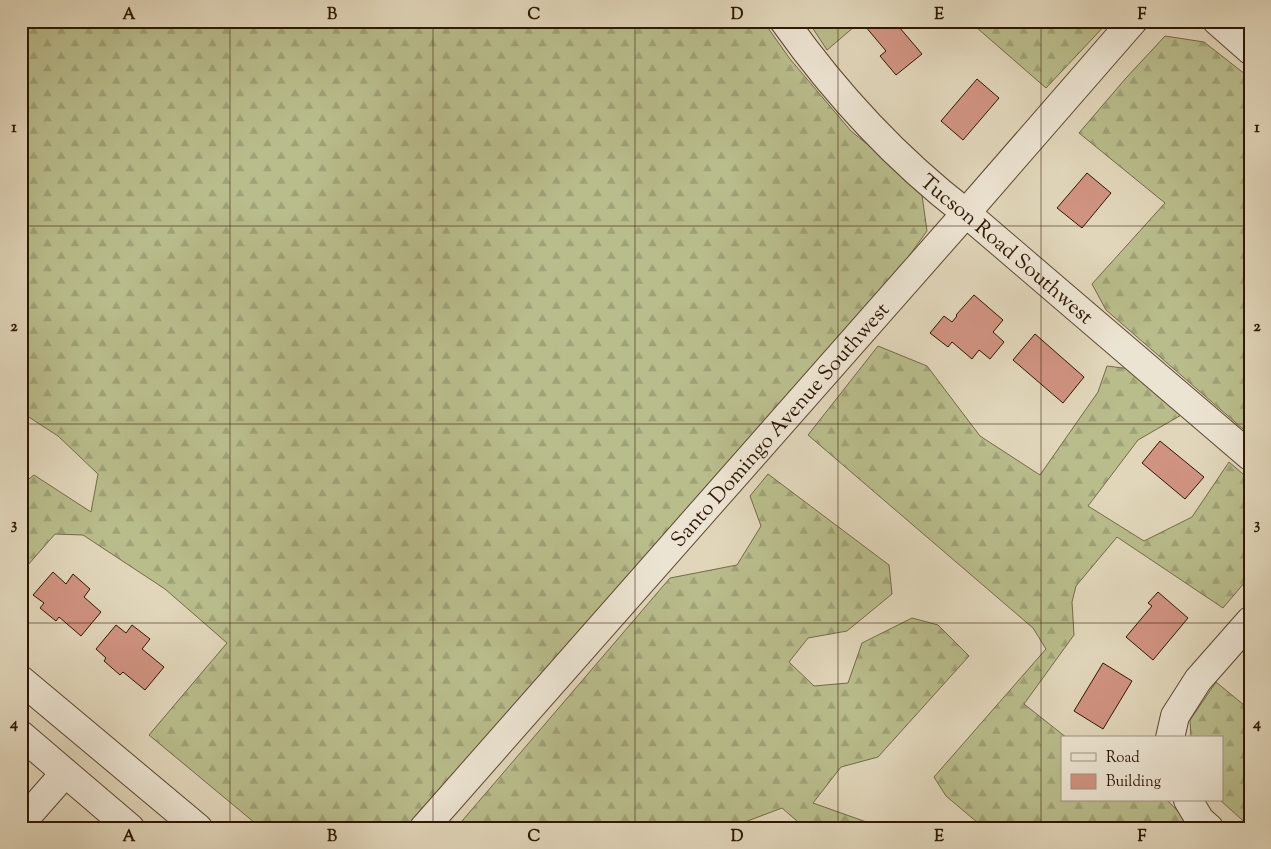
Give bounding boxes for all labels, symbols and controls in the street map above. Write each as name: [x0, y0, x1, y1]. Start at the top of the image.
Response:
text: A: [123, 4, 136, 27]
text: B: [327, 4, 337, 27]
text: C: [528, 4, 541, 27]
text: D: [731, 4, 744, 27]
text: E: [934, 4, 944, 27]
text: F: [1138, 4, 1147, 27]
text: 1: [11, 117, 17, 140]
text: 1: [1254, 117, 1260, 140]
street label: Tucson Road Southwest: [913, 168, 1099, 332]
street label: Santo Domingo Avenue Southwest: [665, 297, 898, 555]
text: 2: [10, 316, 18, 339]
text: 2: [1253, 316, 1261, 339]
text: 3: [11, 514, 18, 537]
text: 3: [1254, 514, 1261, 537]
text: 4: [9, 713, 18, 736]
text: 4: [1252, 713, 1261, 736]
legend: [1061, 736, 1224, 802]
text: Road: [1106, 748, 1140, 769]
text: Building: [1106, 772, 1161, 793]
text: A: [123, 826, 136, 849]
text: B: [327, 826, 337, 849]
text: C: [528, 826, 541, 849]
text: D: [731, 826, 744, 849]
text: E: [934, 826, 944, 849]
text: F: [1138, 826, 1147, 849]

